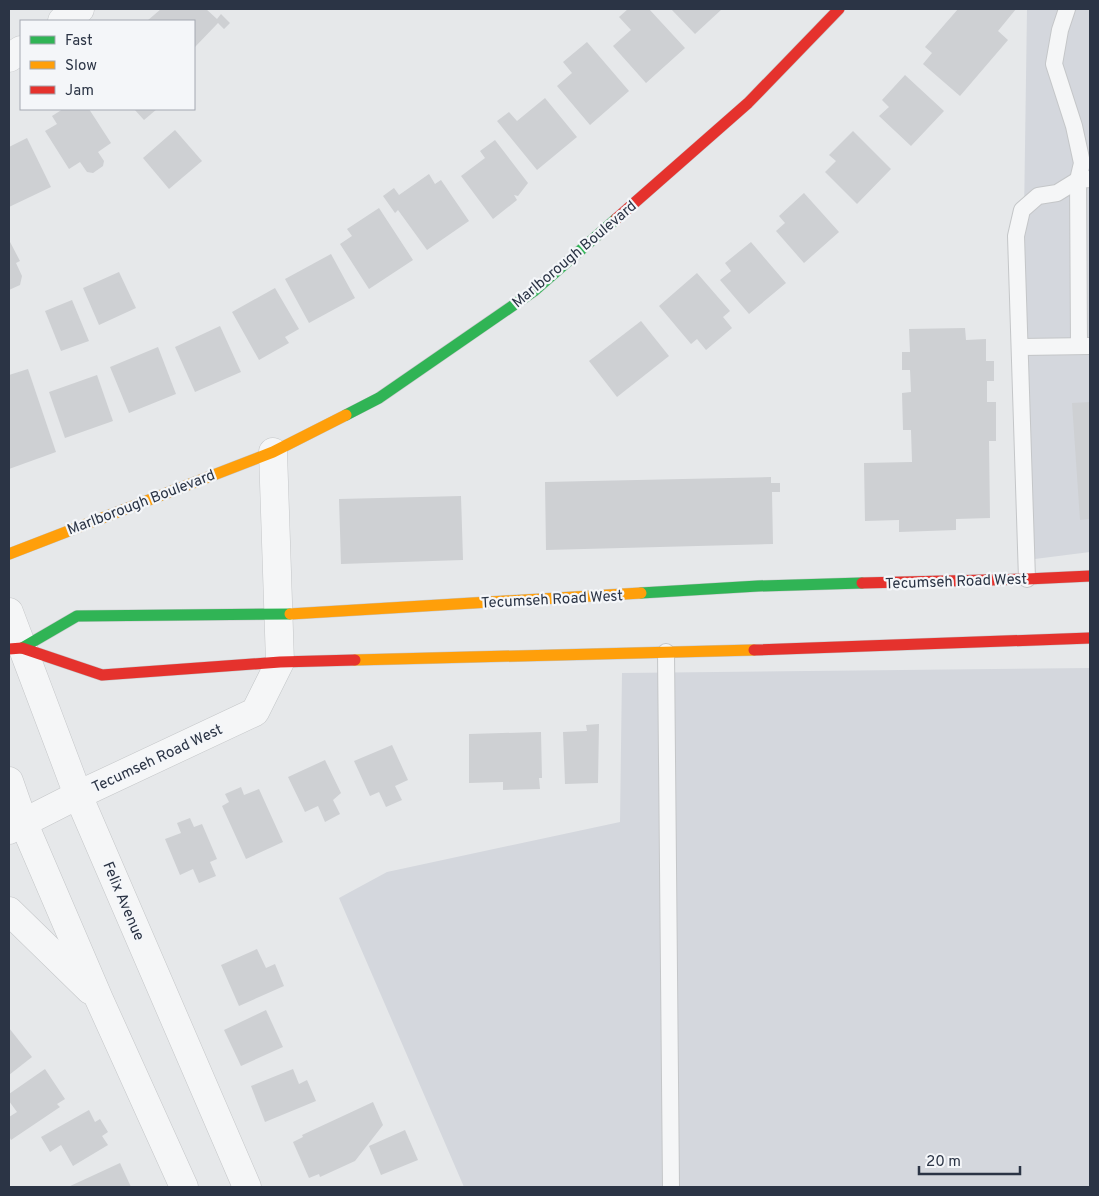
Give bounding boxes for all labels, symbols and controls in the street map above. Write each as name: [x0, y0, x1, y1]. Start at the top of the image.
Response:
legend: [20, 20, 195, 110]
text: Fast: [65, 32, 93, 51]
text: Slow: [65, 57, 97, 76]
text: Jam: [65, 82, 94, 101]
street label: Marlborough Boulevard: [509, 197, 641, 313]
street label: Marlborough Boulevard: [65, 466, 218, 540]
street label: Tecumseh Road West: [885, 571, 1027, 594]
street label: Tecumseh Road West: [481, 587, 623, 614]
street label: Tecumseh Road West: [89, 721, 226, 798]
street label: Felix Avenue: [97, 859, 148, 944]
scale bar: [919, 1144, 1020, 1176]
text: 20 m: [926, 1153, 961, 1172]

